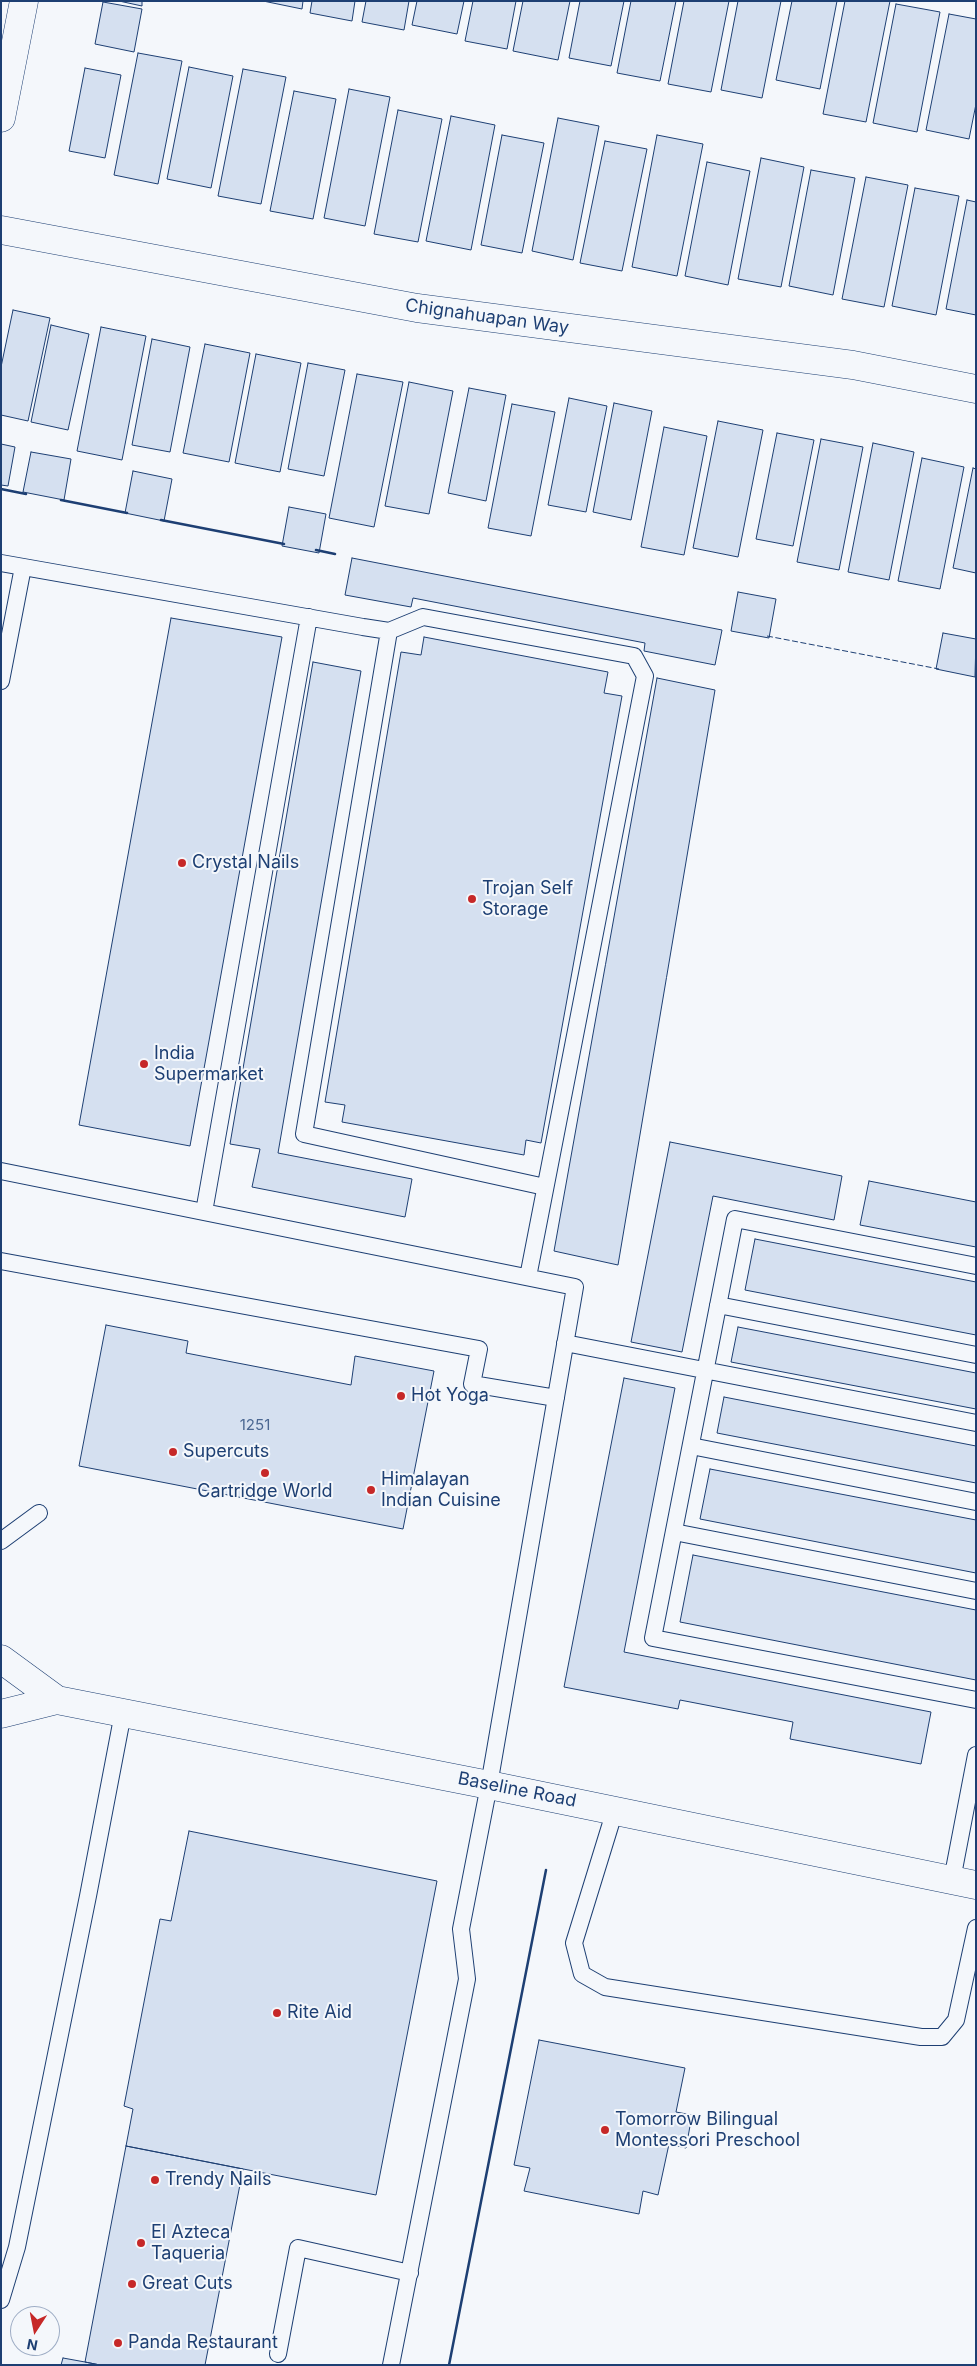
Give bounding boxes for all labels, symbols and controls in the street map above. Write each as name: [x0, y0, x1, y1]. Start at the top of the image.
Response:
street label: Chignahuapan Way: [404, 295, 570, 339]
place label: Crystal Nails: [192, 852, 299, 874]
marker: Crystal Nails: [176, 857, 188, 869]
place label: Trojan Self Storage: [482, 878, 573, 921]
marker: Trojan Self Storage: [466, 893, 478, 905]
place label: India Supermarket: [154, 1043, 264, 1086]
marker: India Supermarket: [138, 1058, 150, 1070]
place label: Hot Yoga: [411, 1385, 489, 1407]
marker: Hot Yoga: [395, 1390, 407, 1402]
house number: 1251: [240, 1416, 270, 1434]
place label: Supercuts: [183, 1441, 269, 1463]
marker: Supercuts: [167, 1446, 179, 1458]
marker: Cartridge World: [259, 1467, 271, 1479]
place label: Himalayan Indian Cuisine: [381, 1469, 501, 1512]
place label: Cartridge World: [197, 1481, 333, 1503]
marker: Himalayan Indian Cuisine: [365, 1484, 377, 1496]
street label: Baseline Road: [456, 1768, 578, 1812]
place label: Rite Aid: [287, 2002, 352, 2024]
marker: Rite Aid: [271, 2007, 283, 2019]
place label: Tomorrow Bilingual Montessori Preschool: [615, 2109, 800, 2152]
marker: Tomorrow Bilingual Montessori Preschool: [599, 2124, 611, 2136]
place label: Trendy Nails: [165, 2169, 271, 2191]
marker: Trendy Nails: [149, 2174, 161, 2186]
place label: El Azteca Taqueria: [151, 2222, 230, 2264]
marker: El Azteca Taqueria: [135, 2237, 147, 2249]
place label: Great Cuts: [142, 2273, 233, 2295]
marker: Great Cuts: [126, 2278, 138, 2290]
north arrow: [10, 2306, 60, 2356]
place label: Panda Restaurant: [128, 2332, 278, 2354]
text: N: [25, 2336, 39, 2355]
marker: Panda Restaurant: [112, 2337, 124, 2349]

